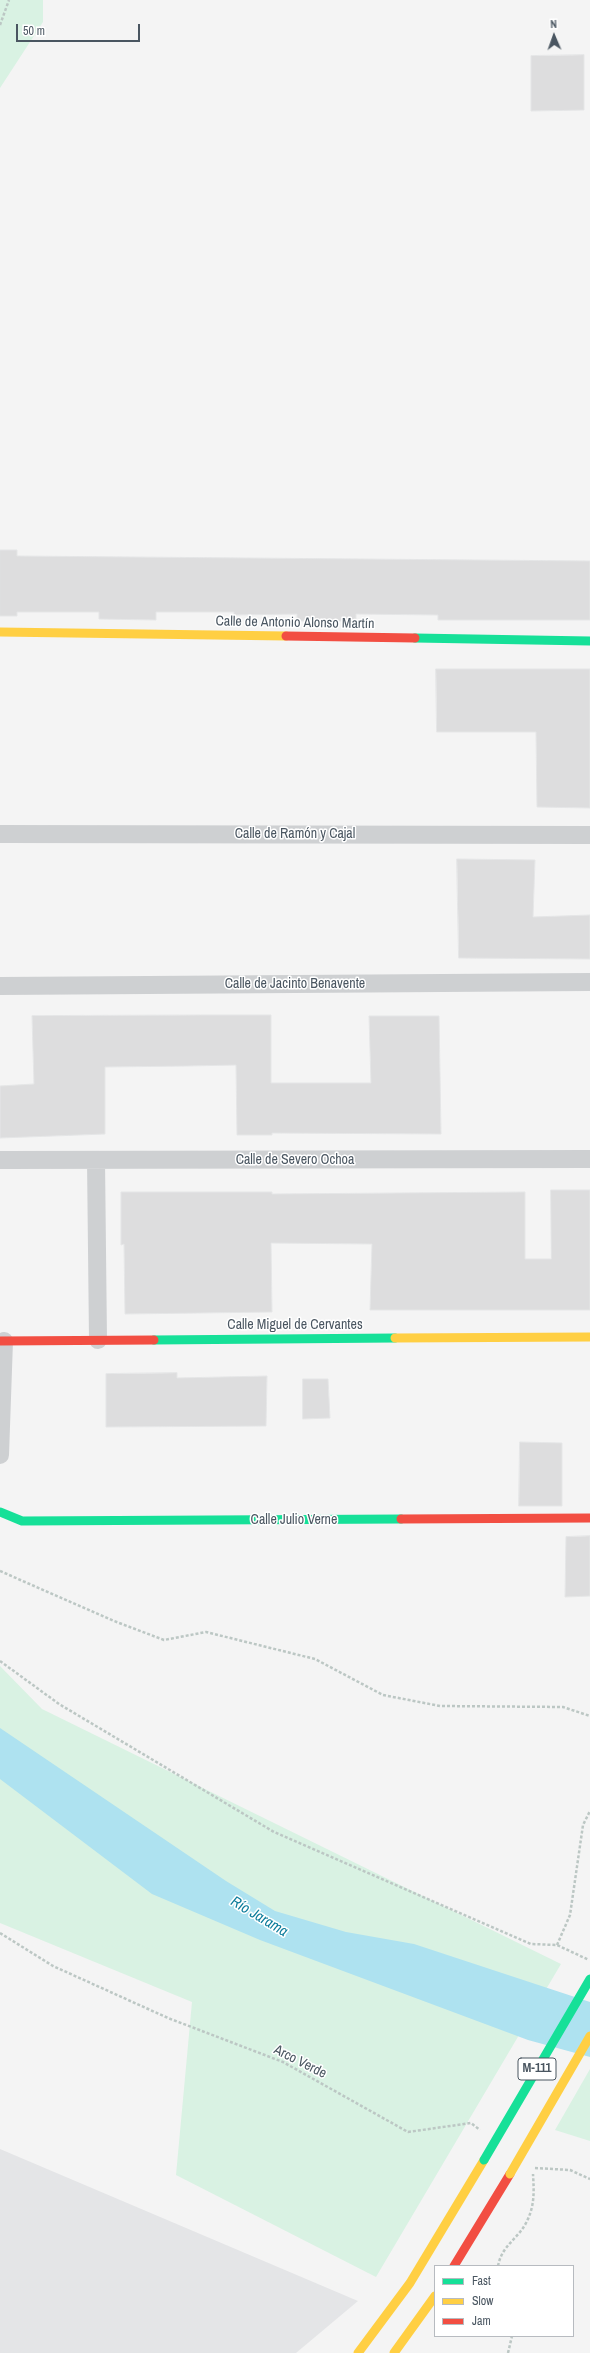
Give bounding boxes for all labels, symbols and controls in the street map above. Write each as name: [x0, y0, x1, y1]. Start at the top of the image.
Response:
scale bar: [18, 16, 142, 42]
north arrow: [534, 16, 574, 56]
text: N: [550, 17, 557, 31]
text: 50 m: [23, 23, 45, 39]
street label: Calle de Antonio Alonso Martín: [215, 613, 375, 633]
street label: Calle de Ramón y Cajal: [235, 826, 355, 842]
street label: Calle de Jacinto Benavente: [225, 976, 365, 992]
street label: Calle de Severo Ochoa: [236, 1152, 354, 1168]
street label: Calle Miguel de Cervantes: [227, 1317, 363, 1333]
street label: Calle Julio Verne: [251, 1512, 337, 1528]
water label: Río Jarama: [227, 1893, 291, 1941]
street label: Arco Verde: [271, 2042, 329, 2082]
road number: M-111: [518, 2058, 556, 2080]
legend: [434, 2265, 574, 2337]
text: Fast: [472, 2273, 491, 2289]
text: Slow: [472, 2293, 493, 2309]
text: Jam: [472, 2313, 491, 2329]

